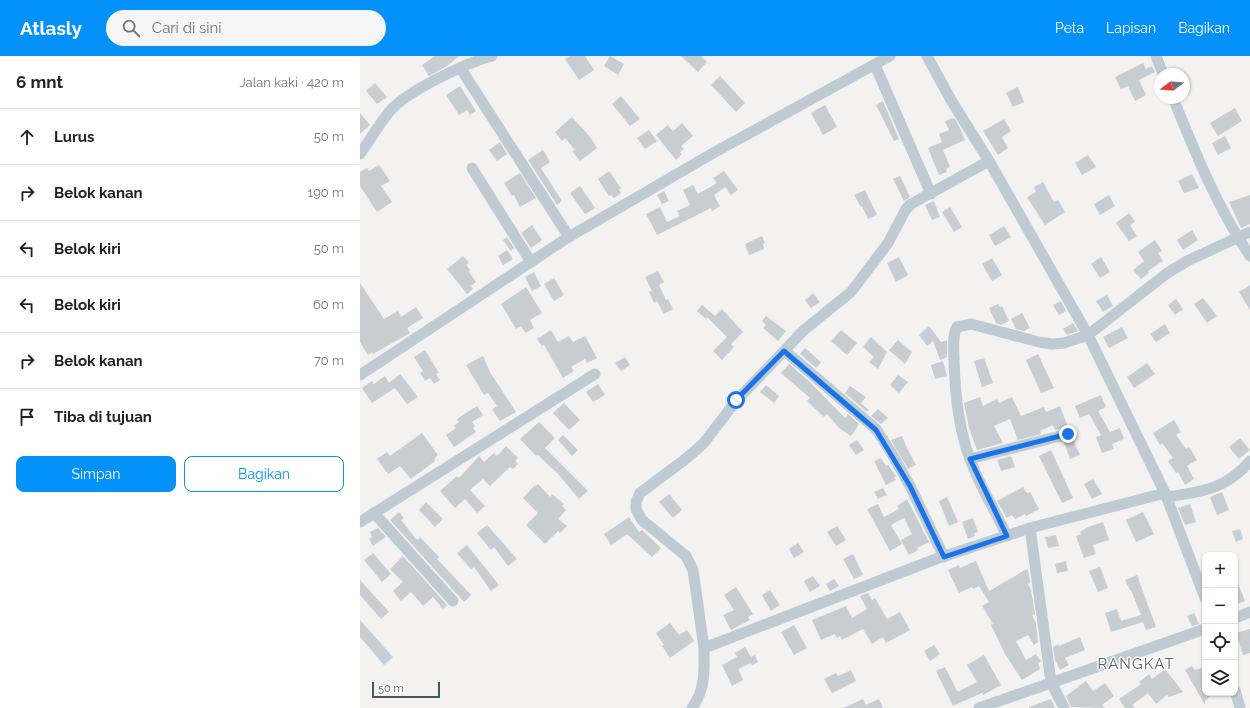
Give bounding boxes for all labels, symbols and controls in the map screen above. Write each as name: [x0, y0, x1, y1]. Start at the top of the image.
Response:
search box: [106, 10, 386, 46]
text: Atlasly: [20, 17, 82, 39]
icon: search: [120, 17, 142, 39]
text: Cari di sini: [152, 19, 222, 37]
text: Peta: [1055, 20, 1084, 36]
text: Lapisan: [1106, 20, 1156, 36]
text: Bagikan: [1178, 20, 1230, 36]
north arrow: [1154, 68, 1190, 104]
text: 6 mnt: [16, 72, 63, 92]
text: Jalan kaki · 420 m: [239, 75, 344, 90]
icon: ahead: [16, 126, 38, 148]
text: Lurus: [54, 128, 95, 146]
text: 50 m: [314, 129, 344, 144]
icon: right: [16, 182, 38, 204]
text: Belok kanan: [54, 184, 143, 202]
text: 190 m: [308, 185, 344, 200]
icon: left: [16, 238, 38, 260]
text: Belok kiri: [54, 240, 121, 258]
text: 50 m: [314, 241, 344, 256]
icon: left: [16, 294, 38, 316]
text: Belok kiri: [54, 296, 121, 314]
text: 60 m: [313, 297, 344, 312]
icon: right: [16, 350, 38, 372]
text: Belok kanan: [54, 352, 143, 370]
text: 70 m: [314, 353, 344, 368]
route start: [727, 391, 745, 409]
icon: arrive: [16, 406, 38, 428]
text: Tiba di tujuan: [54, 408, 152, 426]
route end: [1059, 425, 1077, 443]
button: Simpan: [16, 456, 176, 492]
button: Bagikan: [184, 456, 344, 492]
map controls: [1202, 552, 1238, 696]
button: +: [1202, 552, 1238, 588]
button: −: [1202, 588, 1238, 624]
button: locate: [1202, 624, 1238, 660]
district label: RANGKAT: [1097, 655, 1175, 673]
button: layers: [1202, 660, 1238, 696]
scale bar: [372, 680, 440, 699]
text: 50 m: [378, 682, 404, 695]

